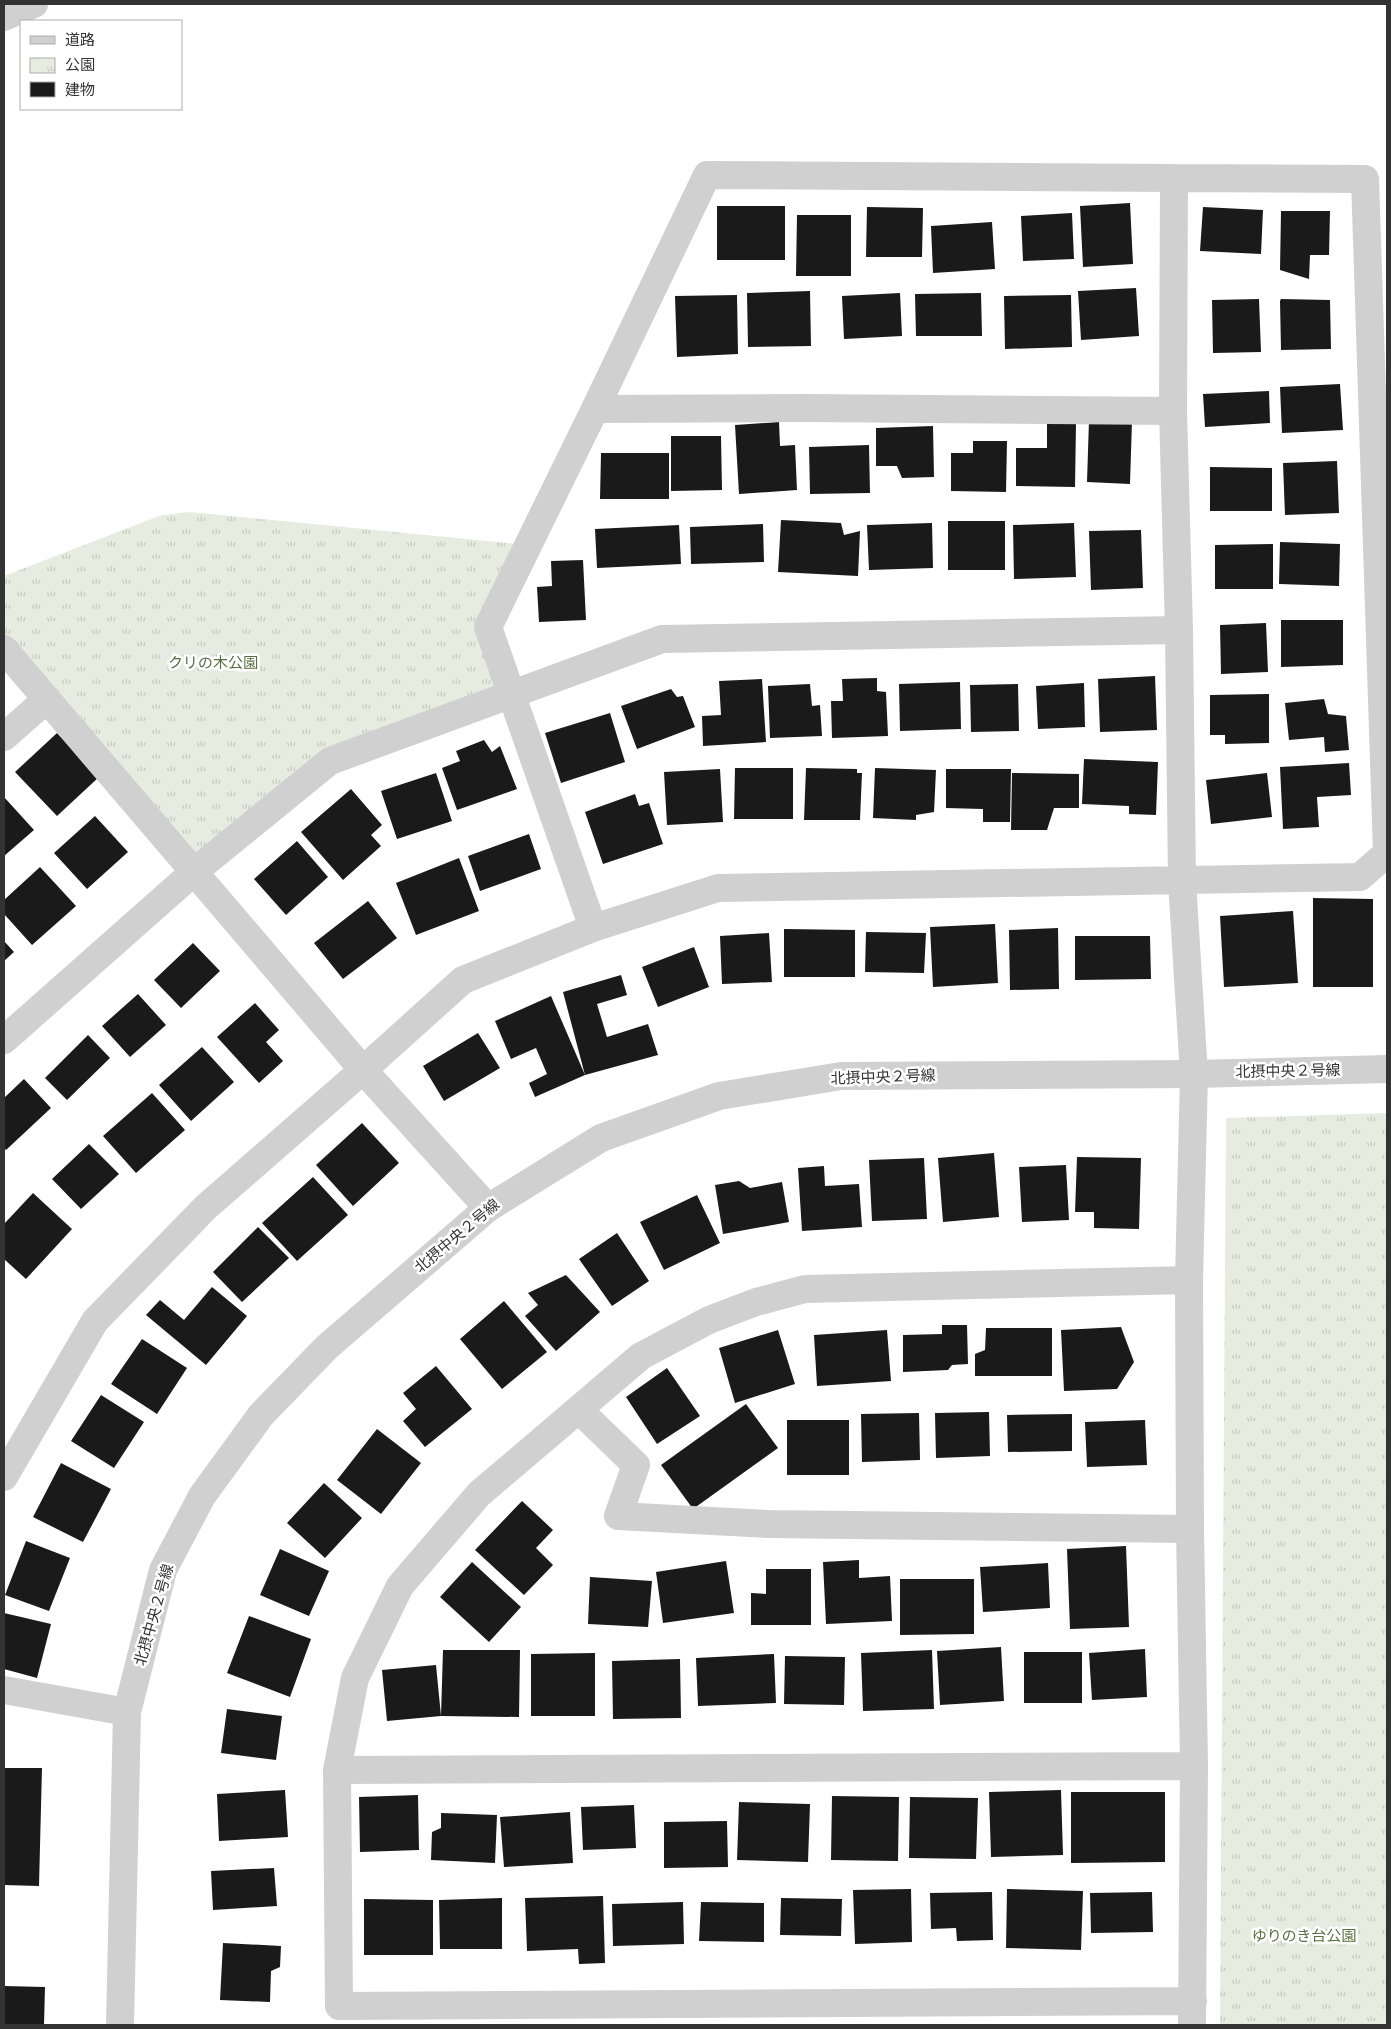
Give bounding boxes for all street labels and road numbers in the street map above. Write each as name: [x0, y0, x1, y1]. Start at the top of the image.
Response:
street label: 北摂中央２号線: [1235, 1060, 1341, 1082]
street label: 北摂中央２号線: [830, 1065, 936, 1089]
street label: 北摂中央２号線: [410, 1195, 504, 1277]
street label: 北摂中央２号線: [130, 1562, 178, 1668]

